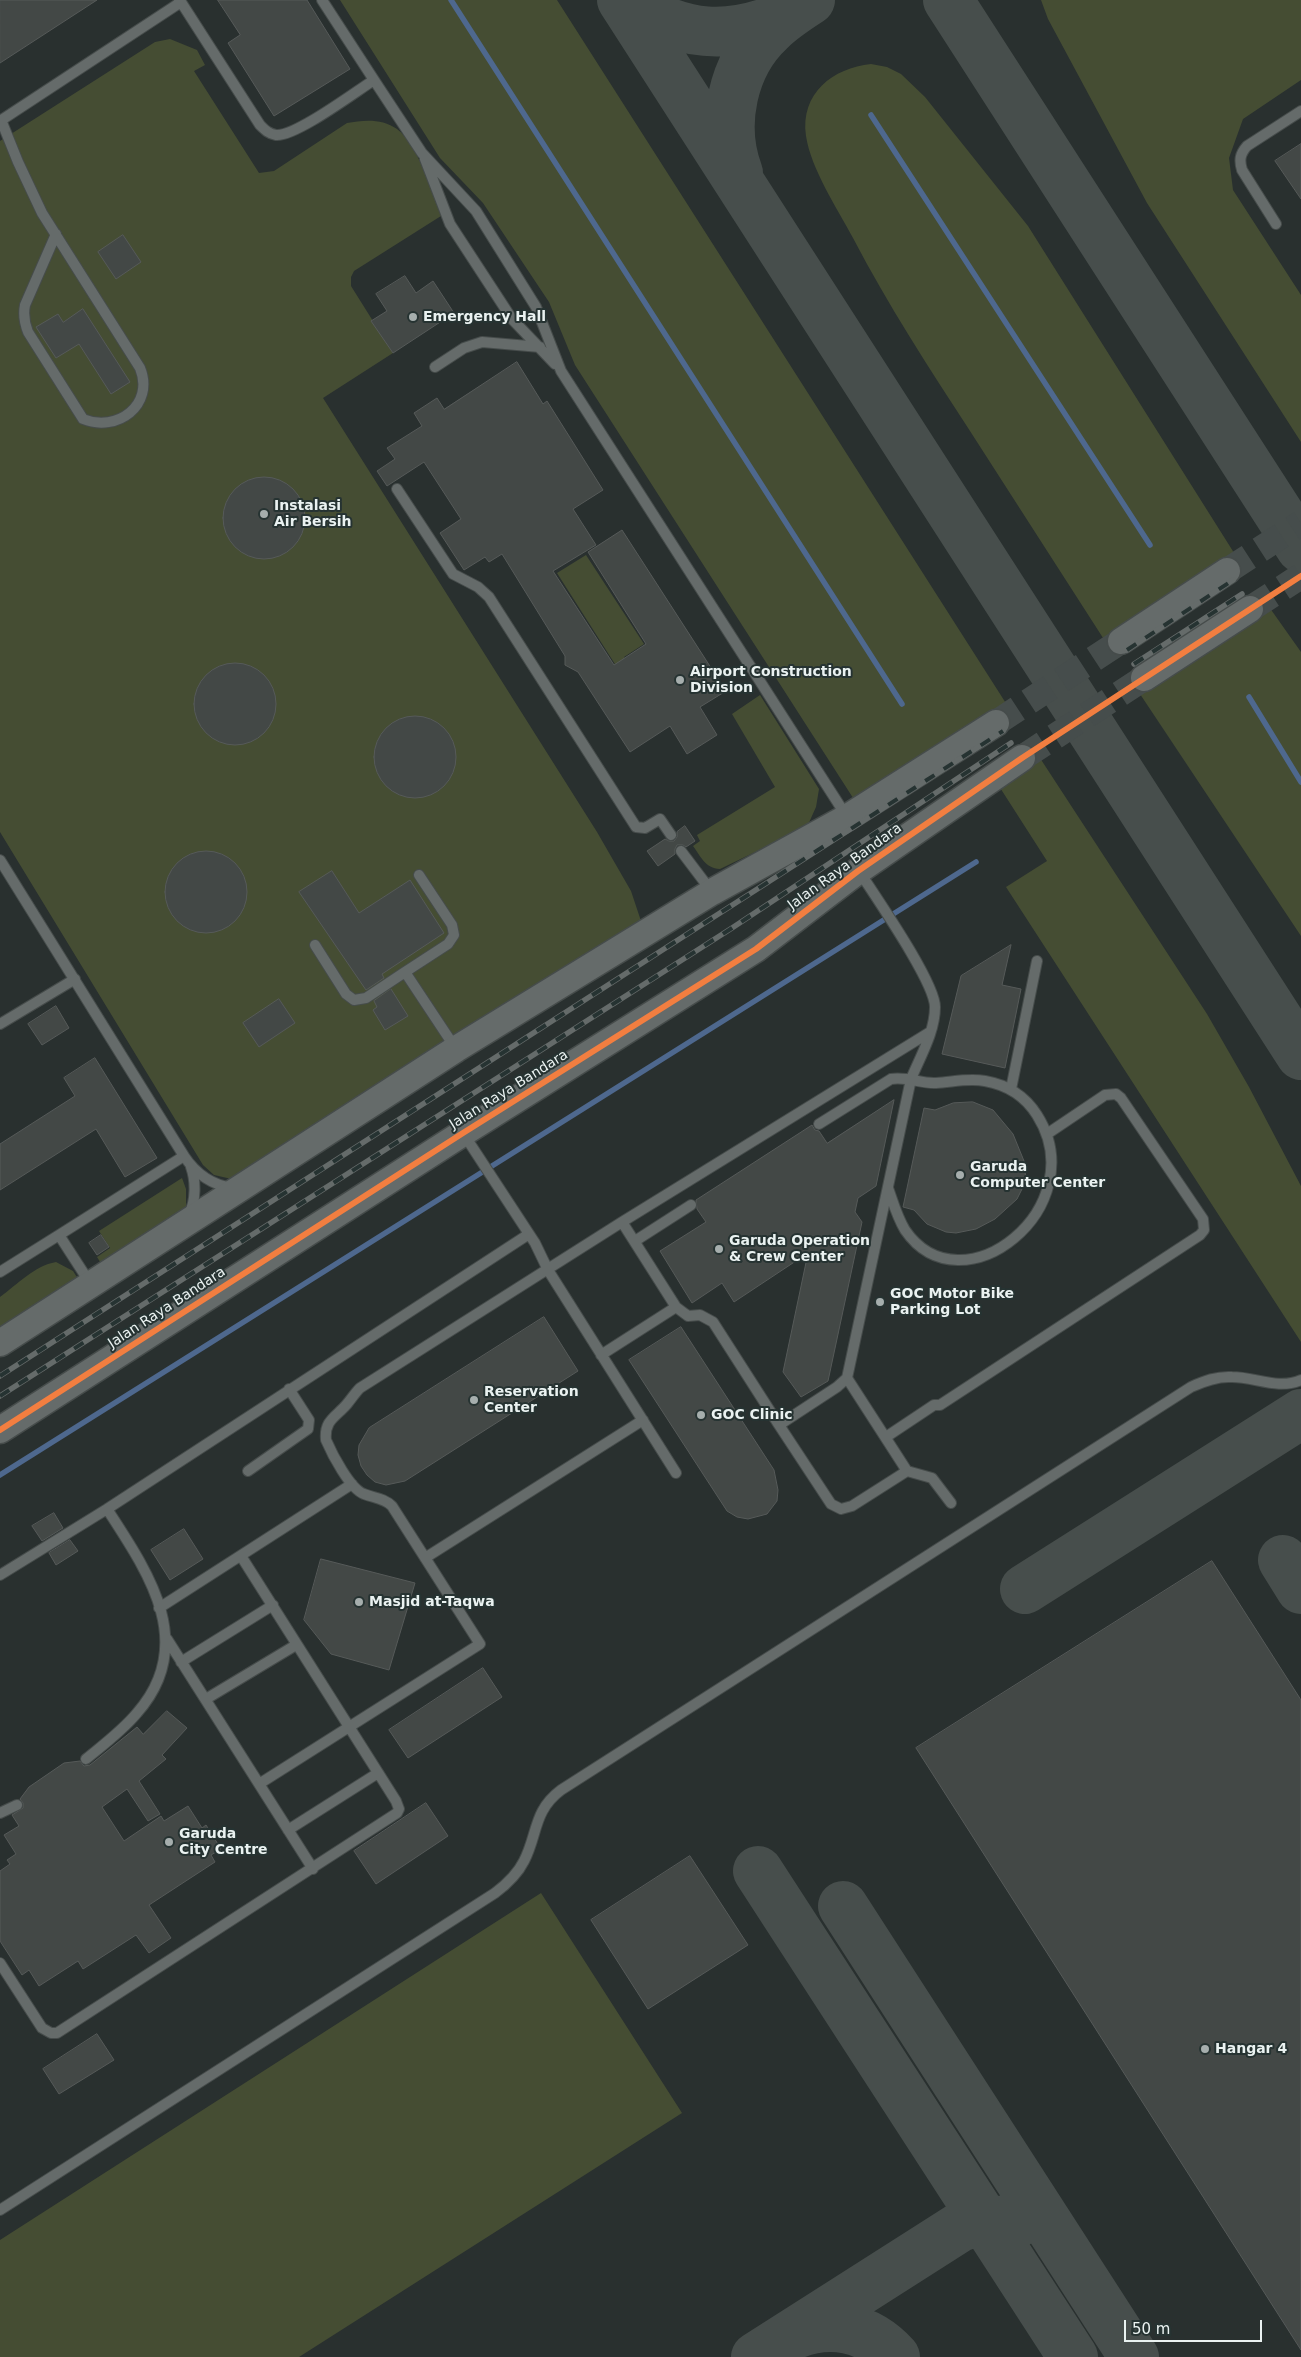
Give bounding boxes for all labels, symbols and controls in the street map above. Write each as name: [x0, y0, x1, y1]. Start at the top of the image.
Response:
place label: Emergency Hall: [423, 309, 546, 325]
marker: Emergency Hall: [407, 311, 419, 323]
place label: Instalasi Air Bersih: [274, 498, 352, 530]
marker: Instalasi Air Bersih: [258, 508, 270, 520]
place label: Airport Construction Division: [690, 664, 852, 696]
marker: Airport Construction Division: [674, 674, 686, 686]
street label: Jalan Raya Bandara: [785, 820, 905, 914]
street label: Jalan Raya Bandara: [447, 1047, 571, 1133]
place label: Garuda Computer Center: [970, 1159, 1105, 1192]
marker: Garuda Computer Center: [954, 1169, 966, 1181]
place label: Garuda Operation & Crew Center: [729, 1233, 870, 1266]
marker: Garuda Operation & Crew Center: [713, 1243, 725, 1255]
street label: Jalan Raya Bandara: [105, 1264, 229, 1352]
place label: GOC Motor Bike Parking Lot: [890, 1286, 1014, 1318]
marker: GOC Motor Bike Parking Lot: [874, 1296, 886, 1308]
place label: Reservation Center: [484, 1384, 579, 1416]
marker: Reservation Center: [468, 1394, 480, 1406]
place label: GOC Clinic: [711, 1407, 792, 1423]
marker: GOC Clinic: [695, 1409, 707, 1421]
place label: Masjid at-Taqwa: [369, 1594, 495, 1610]
marker: Masjid at-Taqwa: [353, 1596, 365, 1608]
place label: Garuda City Centre: [179, 1826, 268, 1858]
marker: Garuda City Centre: [163, 1836, 175, 1848]
place label: Hangar 4: [1215, 2041, 1287, 2057]
marker: Hangar 4: [1199, 2043, 1211, 2055]
scale bar: [1126, 2310, 1264, 2342]
text: 50 m: [1132, 2320, 1170, 2338]

